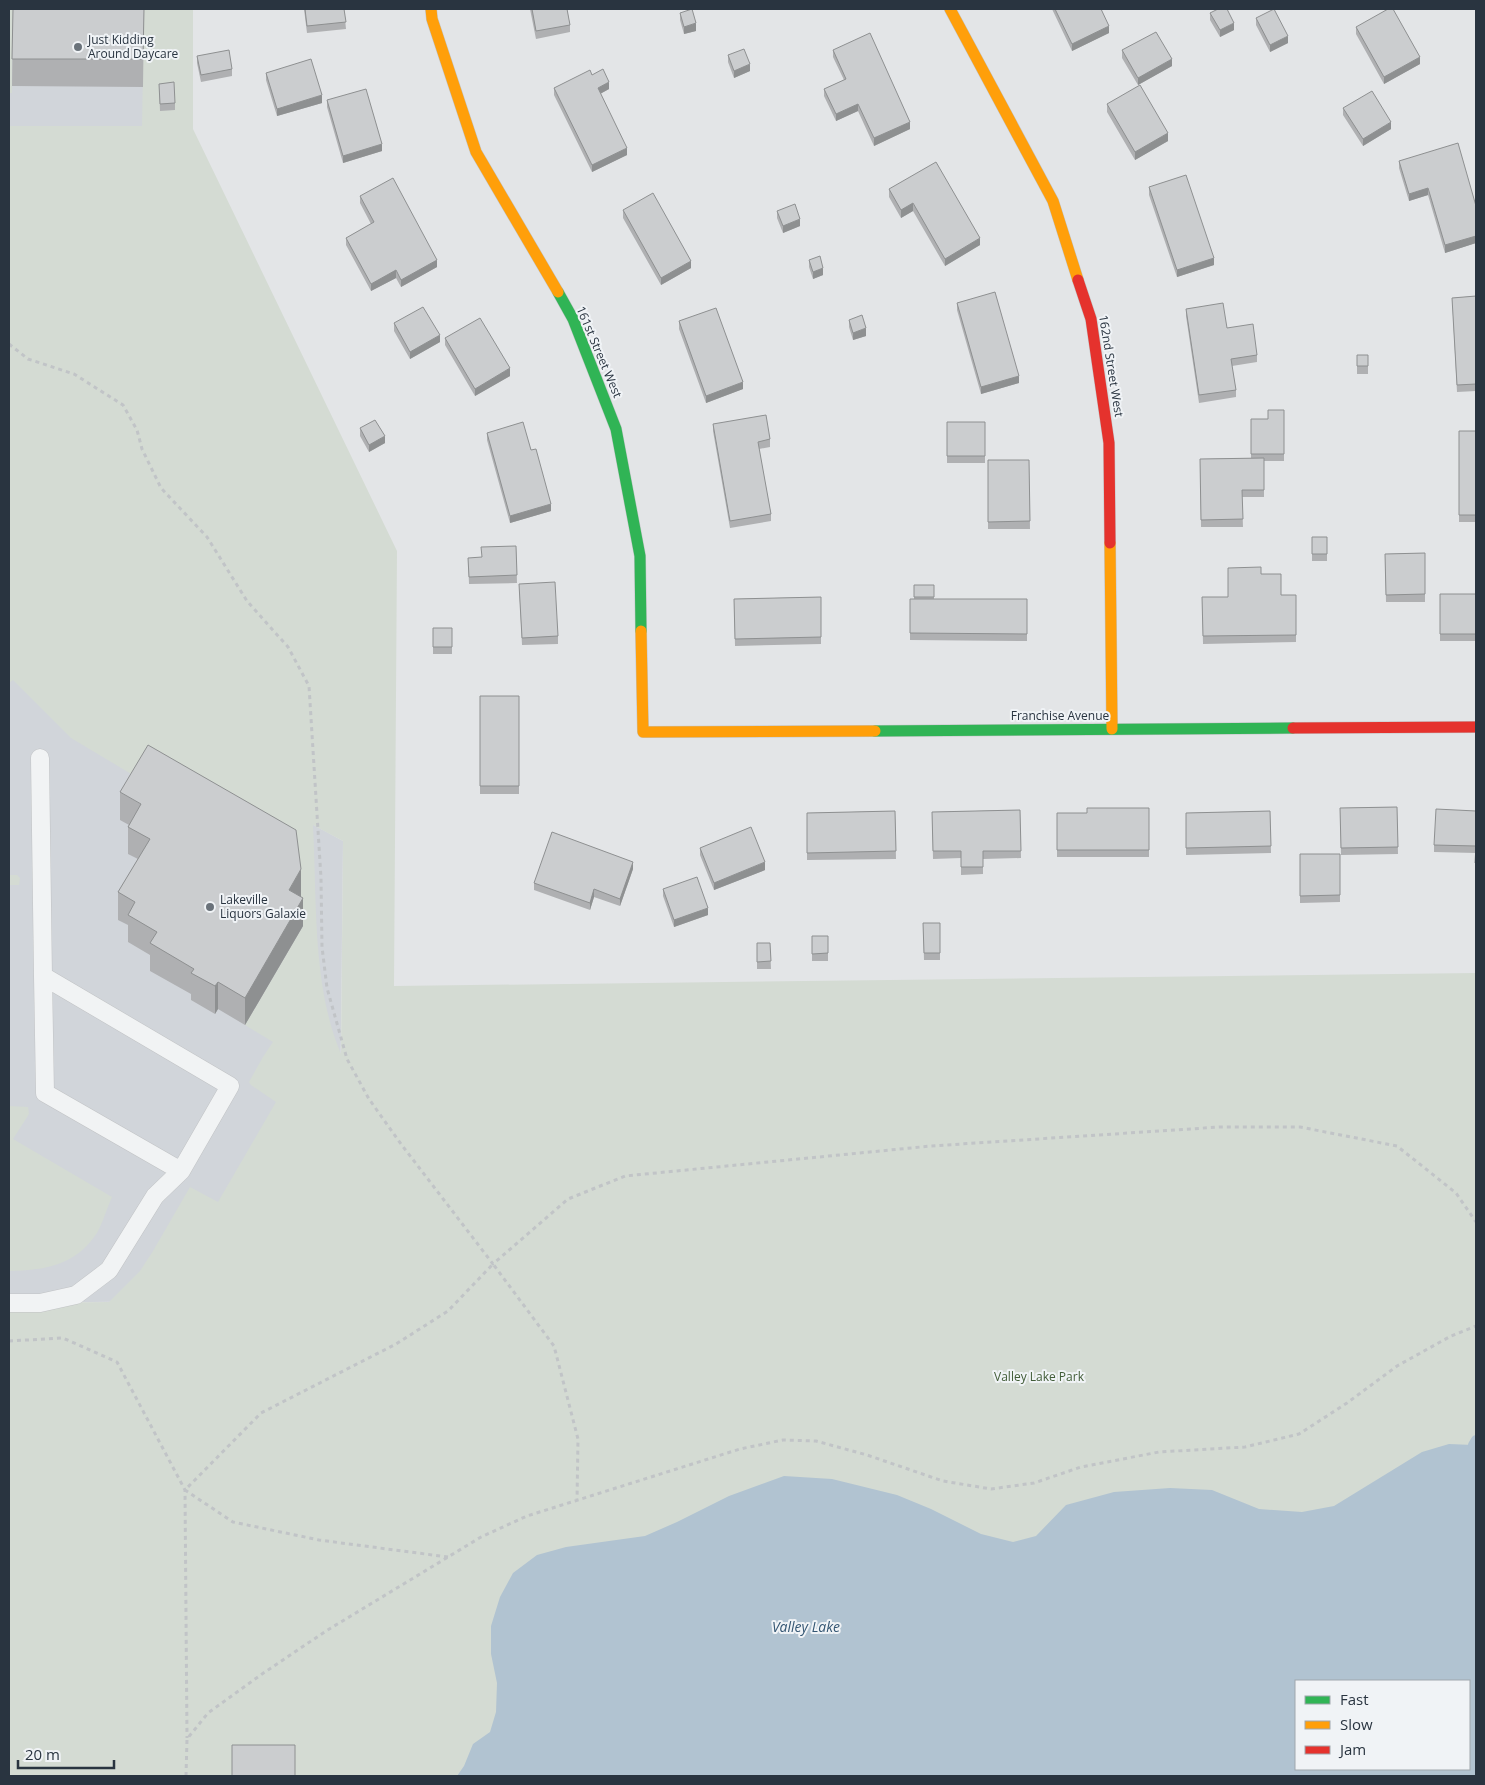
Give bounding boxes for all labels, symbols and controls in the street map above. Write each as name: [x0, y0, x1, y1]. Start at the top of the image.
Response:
place label: Just Kidding Around Daycare: [87, 31, 179, 62]
marker: Just Kidding Around Daycare: [72, 41, 84, 53]
street label: 161st Street West: [572, 303, 626, 400]
street label: 162nd Street West: [1095, 314, 1128, 418]
street label: Franchise Avenue: [1011, 707, 1110, 724]
place label: Lakeville Liquors Galaxie: [220, 891, 306, 922]
marker: Lakeville Liquors Galaxie: [204, 901, 216, 913]
park label: Valley Lake Park: [994, 1368, 1085, 1385]
water label: Valley Lake: [772, 1617, 840, 1636]
legend: [1295, 1680, 1470, 1770]
text: Fast: [1340, 1689, 1369, 1709]
text: Slow: [1340, 1714, 1373, 1734]
scale bar: [18, 1738, 114, 1770]
text: Jam: [1338, 1739, 1366, 1759]
text: 20 m: [25, 1744, 60, 1764]

